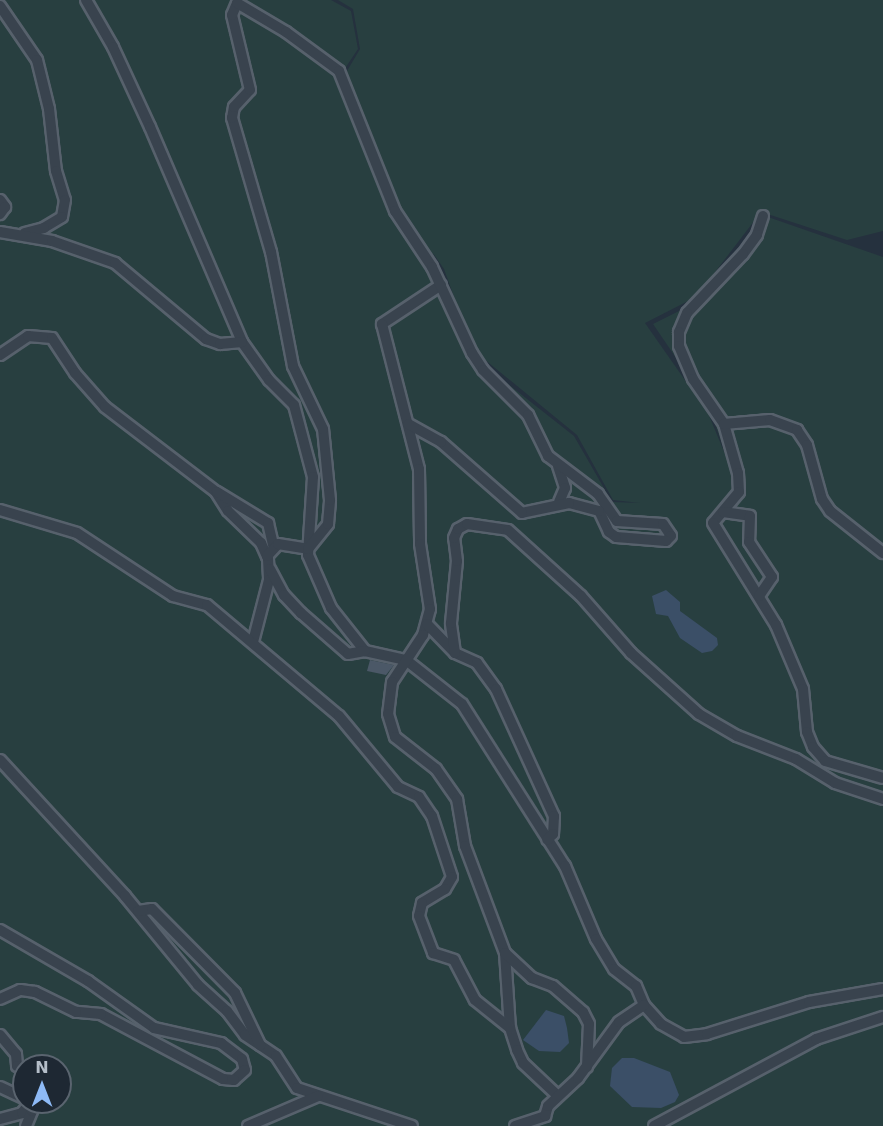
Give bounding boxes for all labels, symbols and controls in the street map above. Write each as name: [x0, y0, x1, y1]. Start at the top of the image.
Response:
north arrow: [12, 1054, 72, 1114]
text: N: [35, 1058, 49, 1077]

